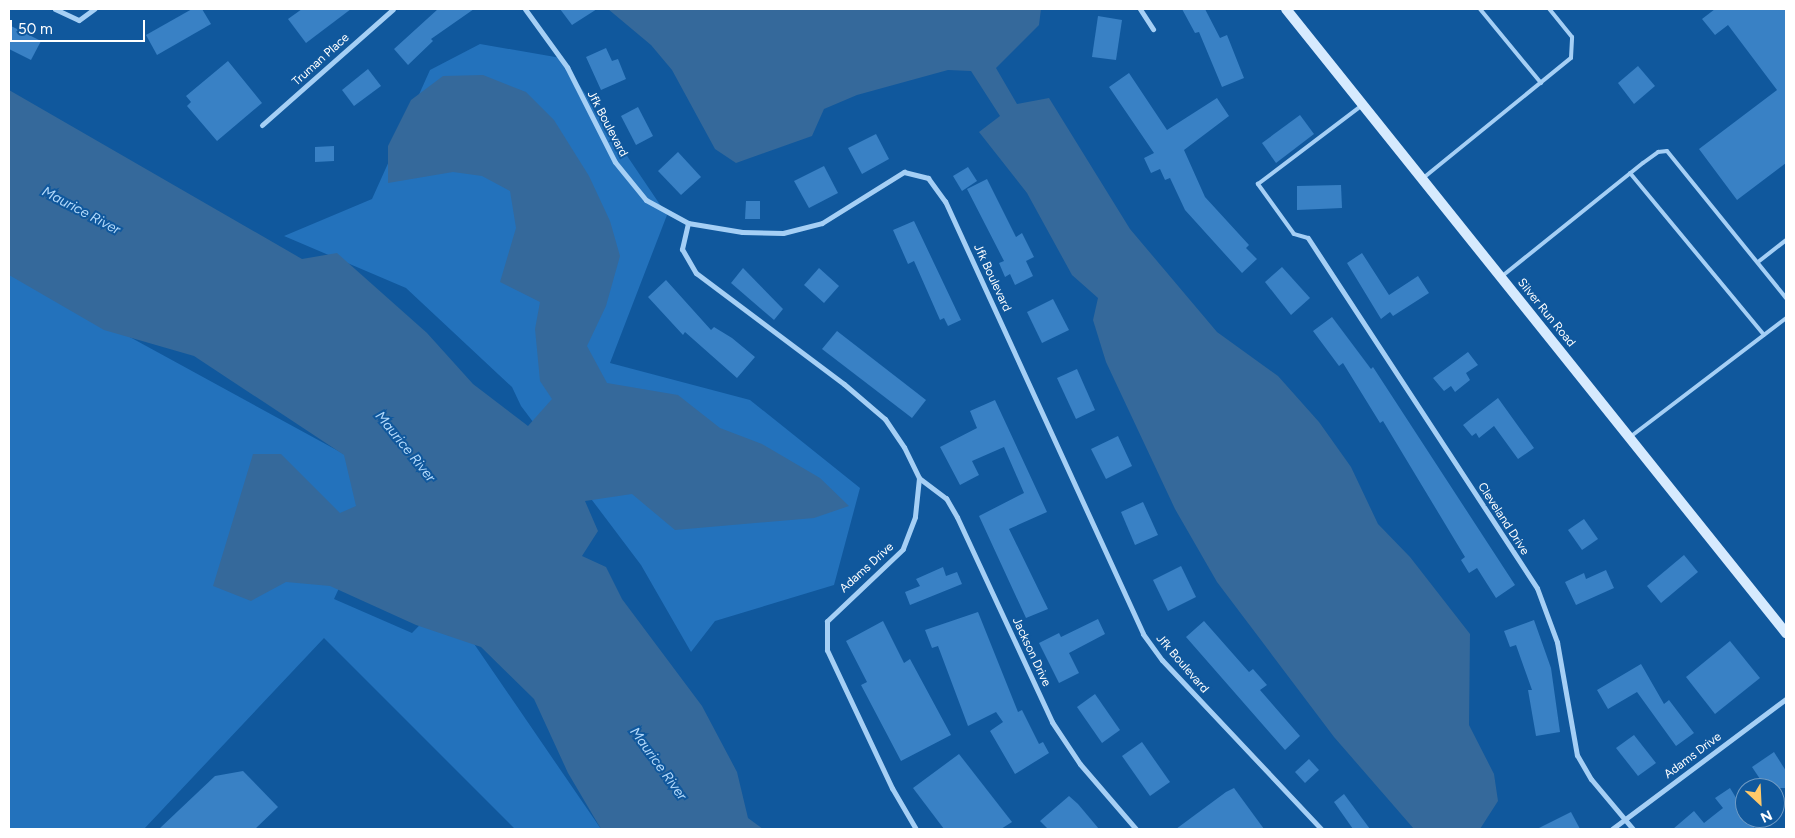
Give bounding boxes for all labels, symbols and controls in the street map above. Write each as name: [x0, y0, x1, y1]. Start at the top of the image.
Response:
scale bar: [12, 10, 148, 42]
text: 50 m: [18, 20, 53, 38]
street label: Truman Place: [290, 31, 352, 89]
street label: Jfk Boulevard: [584, 89, 630, 159]
water label: Maurice River: [39, 183, 123, 239]
street label: Jfk Boulevard: [970, 242, 1014, 314]
street label: Silver Run Road: [1514, 276, 1578, 350]
water label: Maurice River: [371, 408, 439, 486]
street label: Cleveland Drive: [1474, 480, 1532, 558]
street label: Adams Drive: [837, 540, 897, 596]
street label: Jackson Drive: [1009, 615, 1053, 689]
street label: Jfk Boulevard: [1153, 632, 1211, 696]
water label: Maurice River: [626, 724, 690, 804]
street label: Adams Drive: [1662, 730, 1724, 782]
north arrow: [1735, 778, 1785, 828]
text: N: [1758, 806, 1775, 826]

